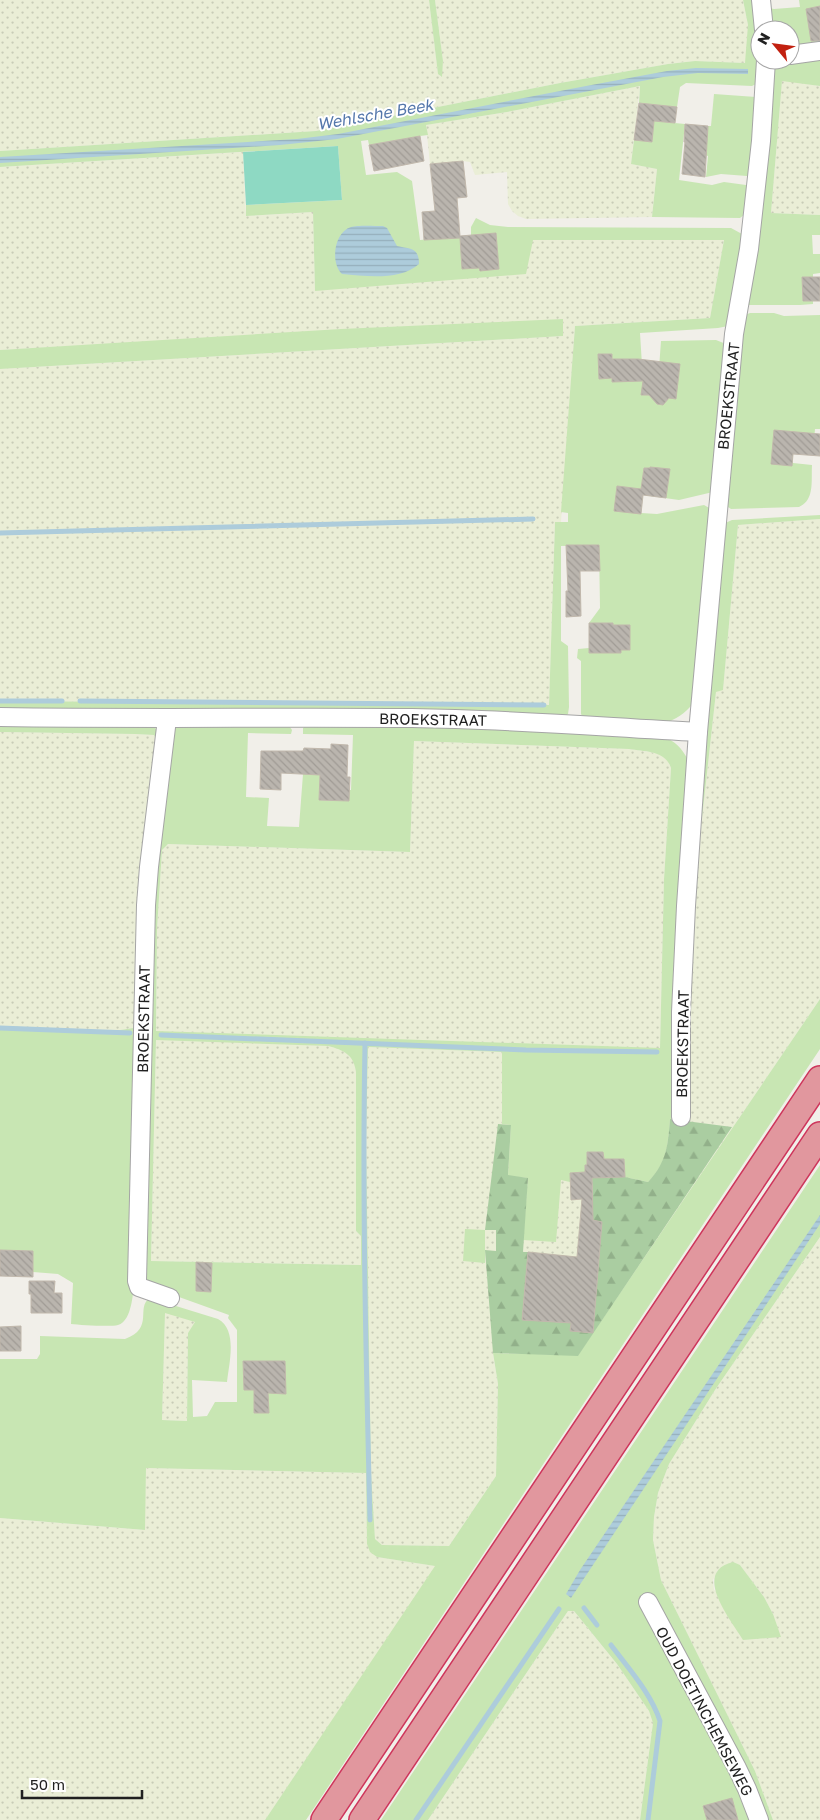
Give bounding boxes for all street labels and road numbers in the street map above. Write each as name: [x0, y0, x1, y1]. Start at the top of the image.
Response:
street label: BROEKSTRAAT: [713, 341, 743, 451]
street label: BROEKSTRAAT: [379, 709, 487, 729]
street label: BROEKSTRAAT: [133, 965, 153, 1073]
street label: BROEKSTRAAT: [672, 990, 692, 1098]
street label: OUD DOETINCHEMSEWEG: [653, 1623, 757, 1799]

